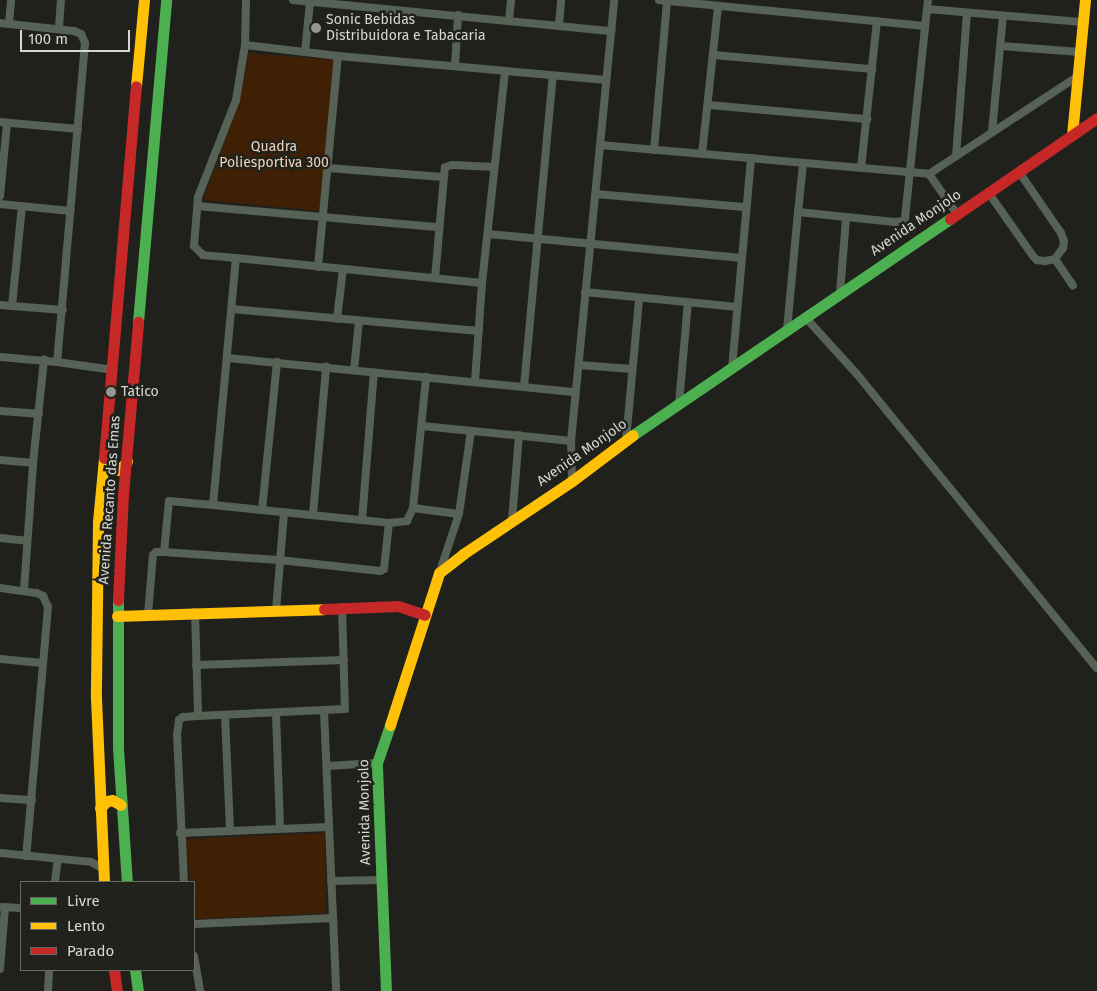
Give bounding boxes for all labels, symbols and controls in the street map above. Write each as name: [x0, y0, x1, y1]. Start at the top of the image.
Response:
place label: Sonic Bebidas Distribuidora e Tabacaria: [326, 12, 486, 44]
scale bar: [22, 20, 132, 52]
marker: Sonic Bebidas Distribuidora e Tabacaria: [310, 22, 322, 34]
text: 100 m: [28, 30, 68, 48]
park label: Quadra Poliesportiva 300: [219, 139, 329, 172]
street label: Avenida Monjolo: [867, 186, 965, 260]
place label: Tatico: [121, 384, 159, 400]
marker: Tatico: [105, 386, 117, 398]
street label: Avenida Recanto das Emas: [96, 415, 124, 585]
street label: Avenida Monjolo: [534, 416, 630, 490]
street label: Avenida Monjolo: [356, 759, 374, 865]
legend: [20, 881, 195, 971]
text: Livre: [67, 892, 100, 910]
text: Lento: [67, 917, 105, 935]
text: Parado: [67, 942, 114, 960]

